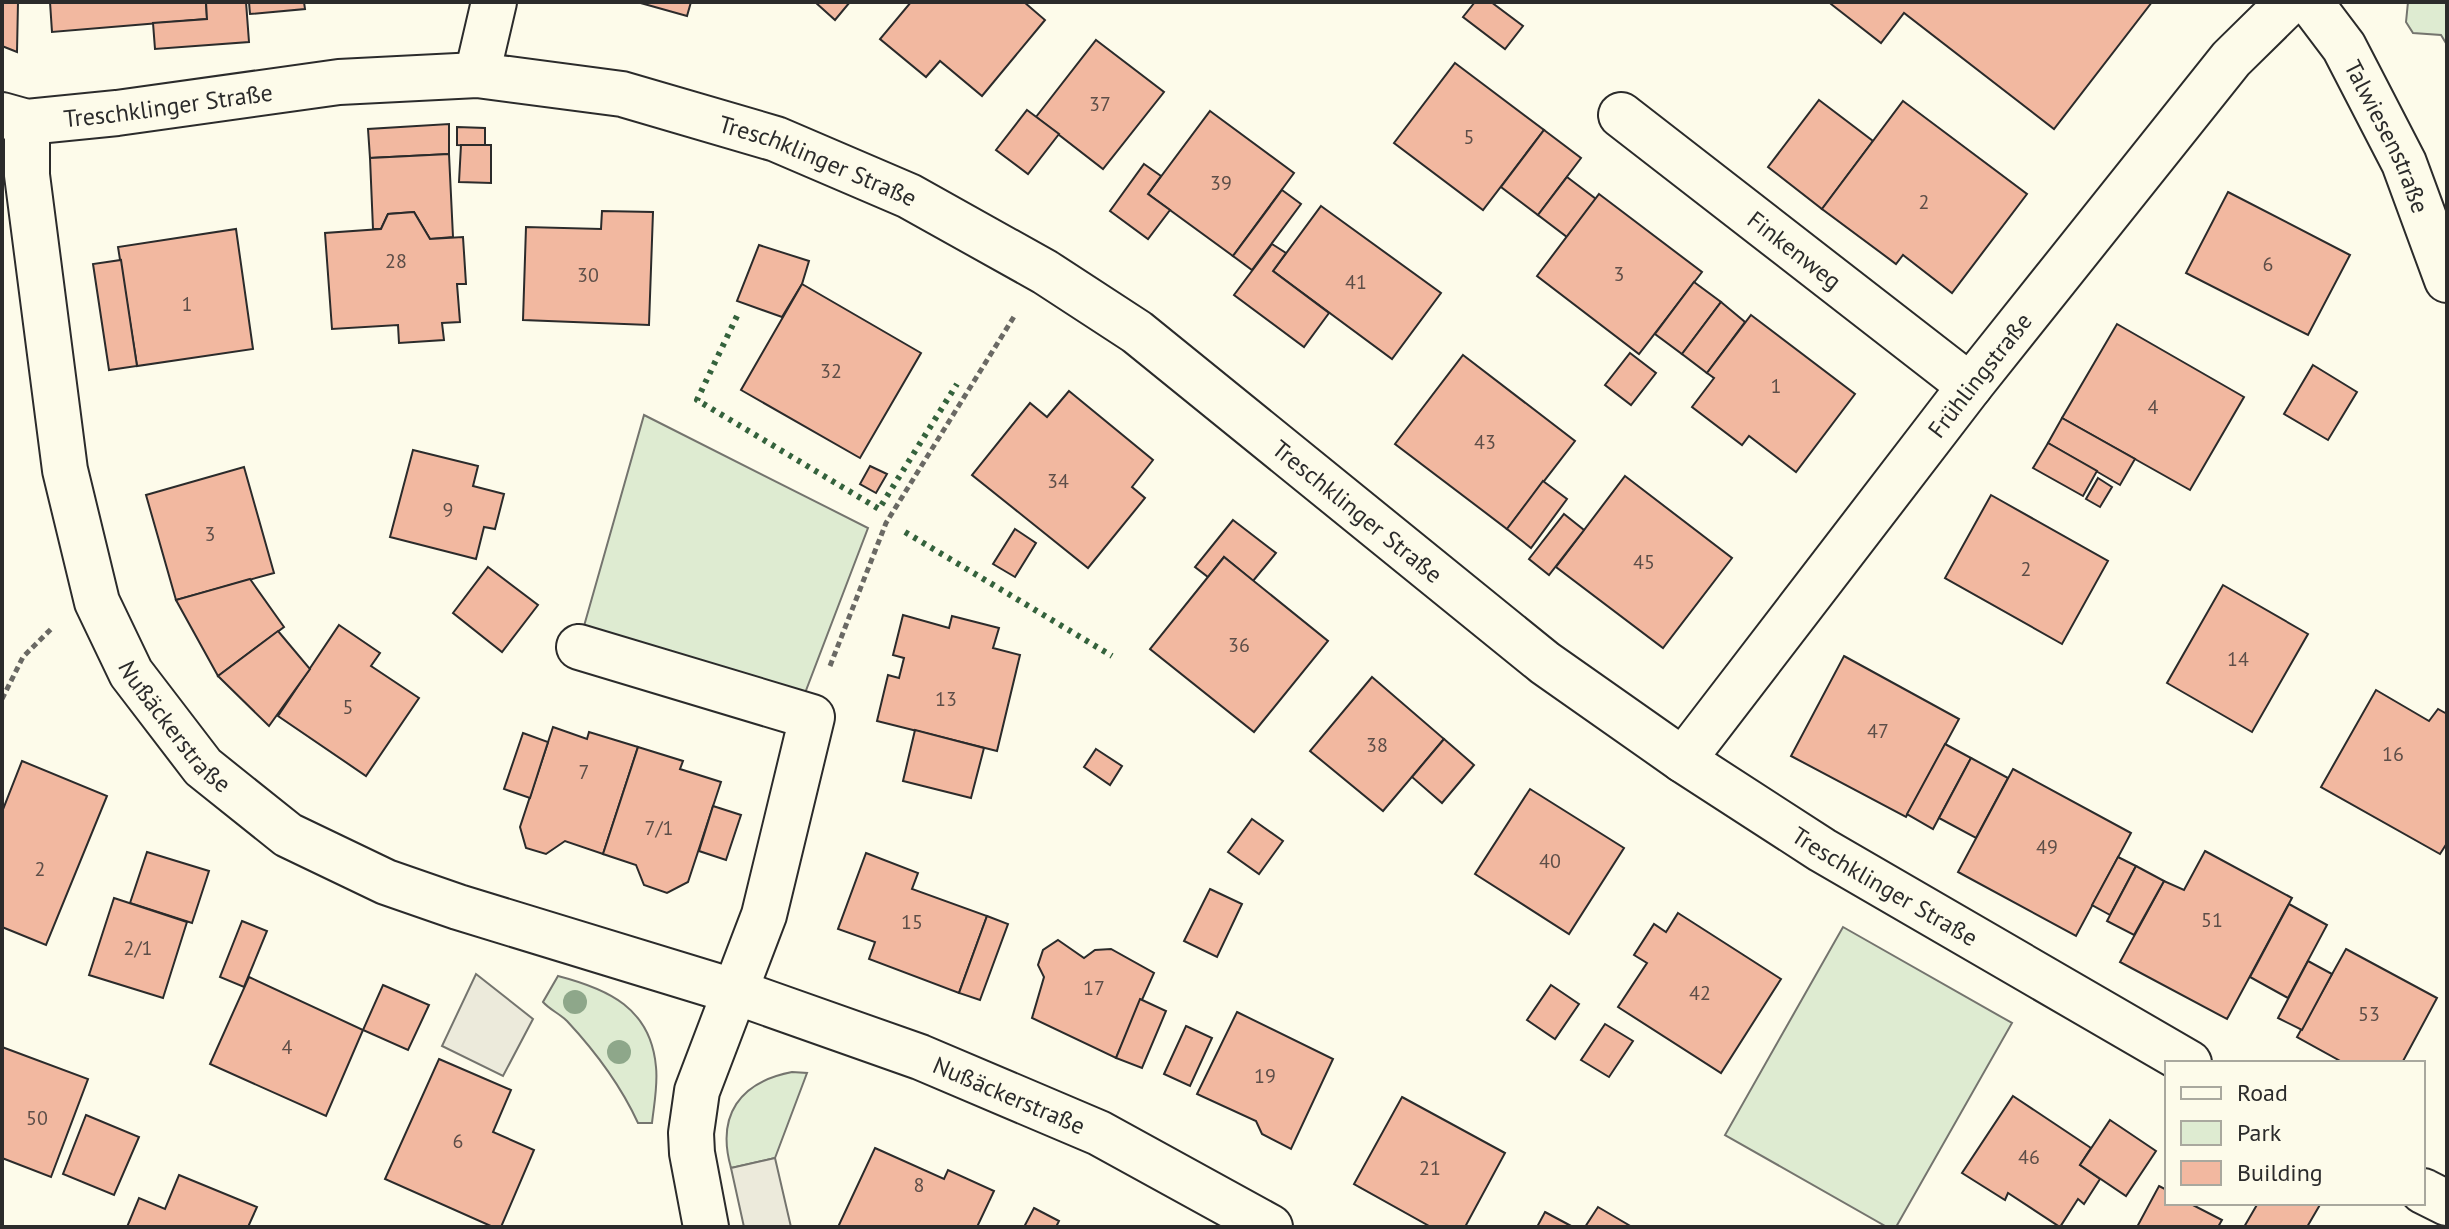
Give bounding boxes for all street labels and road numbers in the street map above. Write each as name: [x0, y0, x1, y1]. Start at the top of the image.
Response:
street label: Talwiesenstraße: [2338, 55, 2437, 217]
street label: Treschklinger Straße: [62, 76, 274, 134]
street label: Treschklinger Straße: [715, 108, 923, 213]
street label: Finkenweg: [1742, 204, 1848, 296]
street label: Frühlingstraße: [1921, 306, 2038, 444]
street label: Treschklinger Straße: [1266, 433, 1449, 589]
street label: Nußäckerstraße: [112, 655, 238, 799]
street label: Treschklinger Straße: [1786, 819, 1984, 953]
street label: Nußäckerstraße: [928, 1049, 1090, 1141]

